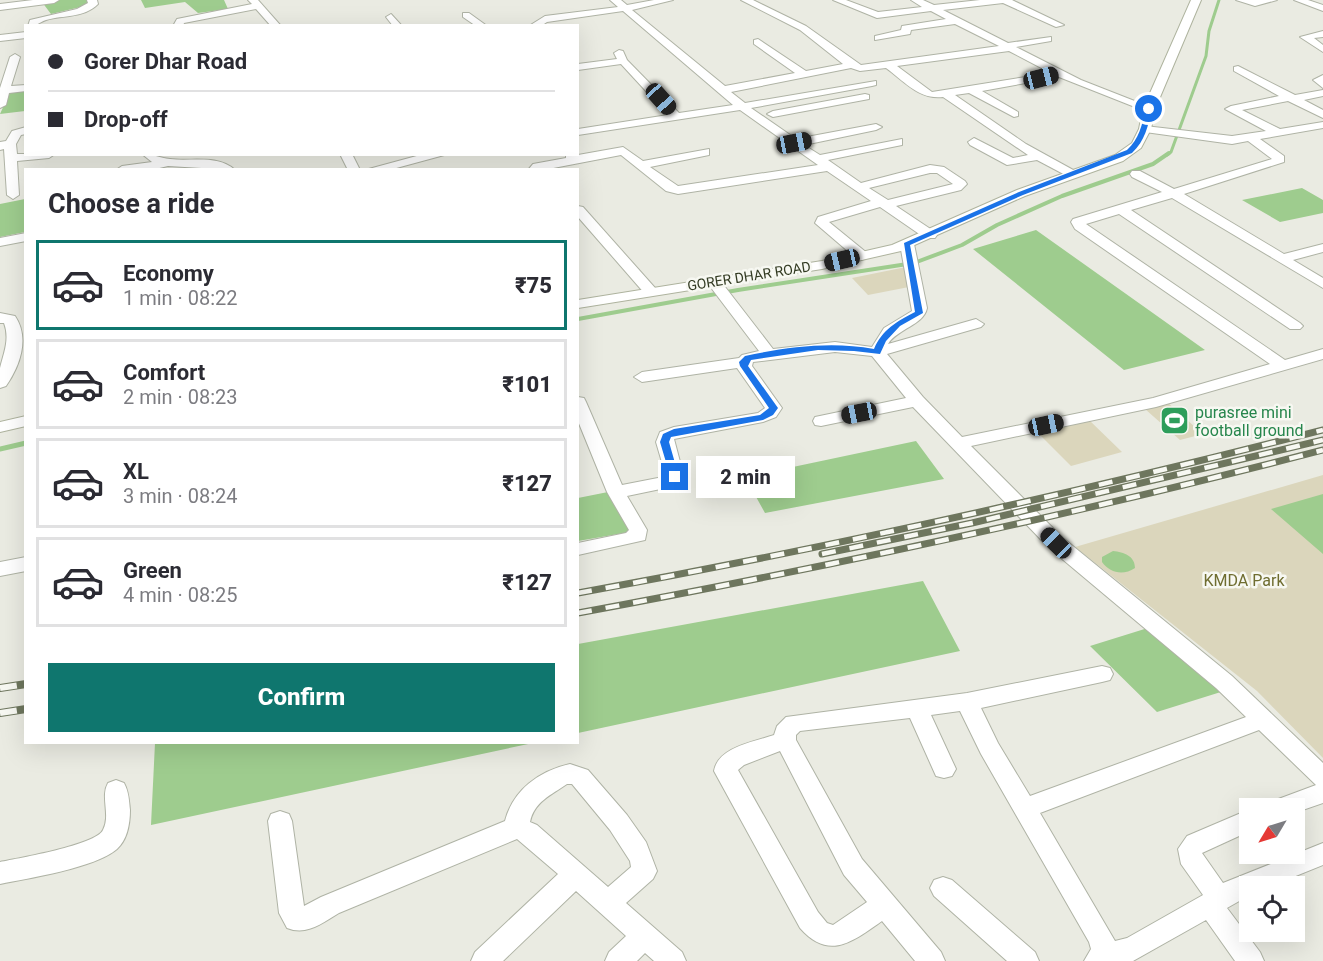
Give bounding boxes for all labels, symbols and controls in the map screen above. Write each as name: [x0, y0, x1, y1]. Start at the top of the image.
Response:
text: Gorer Dhar Road: [84, 49, 247, 74]
car: [1021, 65, 1061, 91]
car: [642, 80, 680, 118]
route start: [1135, 95, 1162, 122]
text: Drop-off: [84, 107, 168, 132]
car: [775, 131, 813, 155]
text: Choose a ride: [48, 188, 214, 220]
car: [822, 247, 862, 273]
icon: car: [51, 258, 105, 312]
street label: GORER DHAR ROAD: [686, 258, 812, 294]
text: Economy: [123, 261, 214, 286]
text: ₹75: [515, 273, 552, 298]
text: 1 min · 08:22: [123, 286, 238, 310]
icon: car: [51, 357, 105, 411]
text: Comfort: [123, 360, 205, 385]
text: ₹101: [502, 372, 552, 397]
text: 2 min · 08:23: [123, 385, 238, 409]
car: [840, 401, 878, 425]
place label: purasree mini football ground: [1195, 403, 1304, 440]
sports icon: purasree mini football ground: [1158, 405, 1190, 437]
car: [1027, 412, 1065, 438]
icon: car: [51, 456, 105, 510]
callout: 2 min: [696, 456, 795, 498]
text: XL: [123, 459, 149, 484]
route end: [661, 463, 688, 490]
text: 2 min: [720, 465, 771, 489]
text: ₹127: [502, 471, 552, 496]
text: 3 min · 08:24: [123, 484, 238, 508]
car: [1037, 524, 1075, 562]
icon: car: [51, 555, 105, 609]
text: Green: [123, 558, 182, 583]
text: ₹127: [502, 570, 552, 595]
park label: KMDA Park: [1204, 571, 1285, 590]
text: 4 min · 08:25: [123, 583, 238, 607]
button: Confirm: [48, 663, 555, 732]
north arrow: [1239, 798, 1305, 864]
map controls: [1239, 798, 1305, 942]
button: locate: [1239, 876, 1305, 942]

